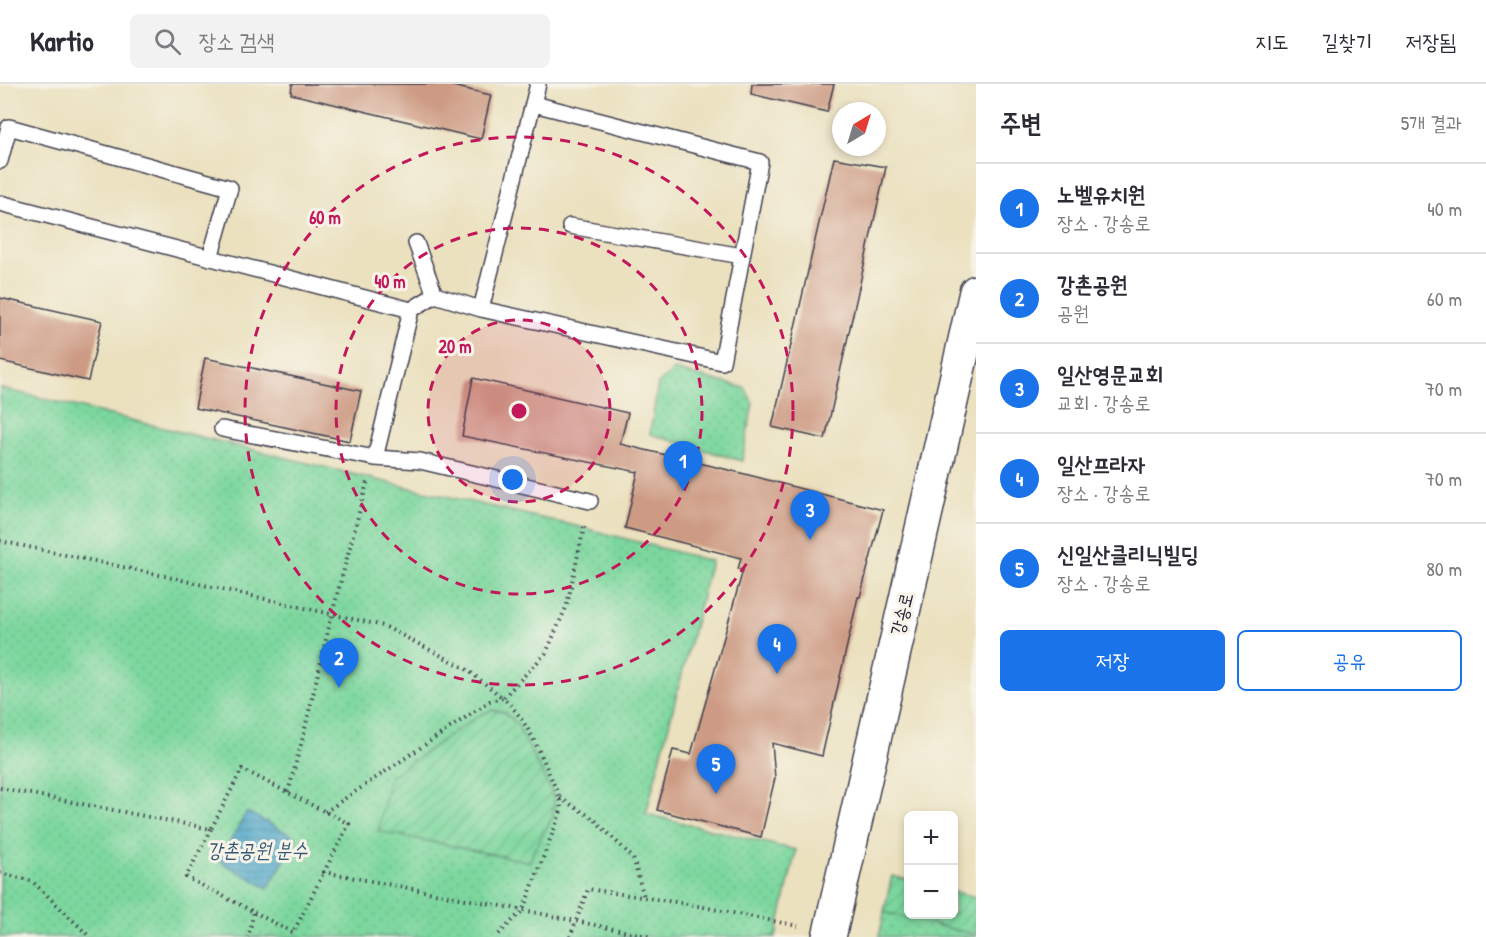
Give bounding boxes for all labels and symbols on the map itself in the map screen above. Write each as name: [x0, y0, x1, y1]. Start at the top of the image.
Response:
north arrow: [832, 102, 886, 156]
text: 60 m: [309, 205, 341, 230]
text: 40 m: [374, 269, 406, 294]
text: 20 m: [439, 334, 471, 359]
centre of rings: [509, 401, 529, 421]
pin: 1: [664, 442, 702, 491]
your location: [498, 465, 527, 494]
pin: 3: [790, 490, 830, 540]
street label: 강송로: [884, 590, 919, 638]
pin: 4: [758, 624, 796, 674]
pin: 2: [320, 638, 358, 688]
pin: 5: [696, 744, 736, 794]
water label: 강촌공원 분수: [206, 836, 308, 863]

